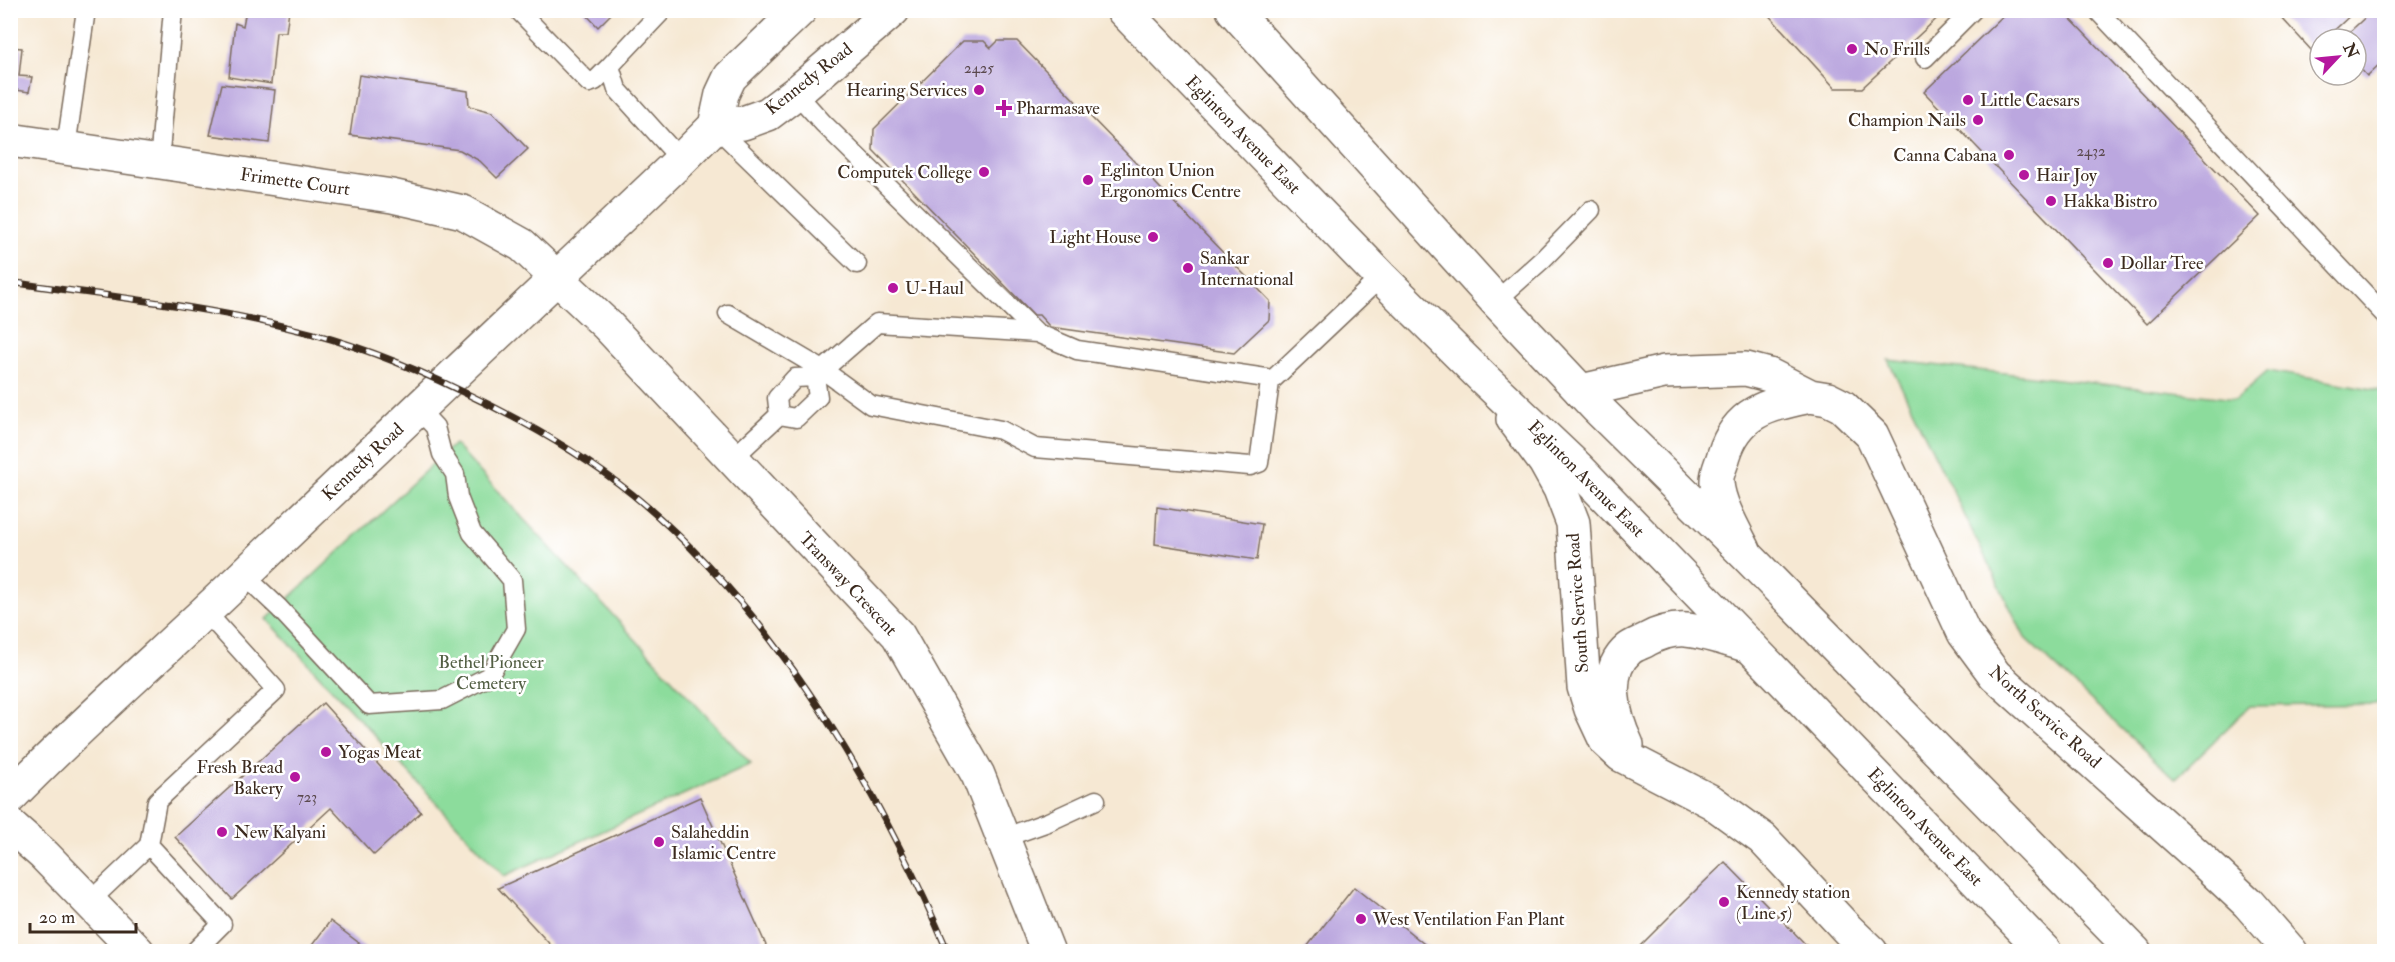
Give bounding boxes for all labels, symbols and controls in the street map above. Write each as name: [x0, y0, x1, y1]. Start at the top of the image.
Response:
north arrow: [2308, 27, 2368, 87]
street label: Kennedy Road: [761, 38, 857, 120]
place label: No Frills: [1864, 38, 1930, 61]
text: N: [2338, 39, 2363, 62]
marker: No Frills: [1845, 42, 1859, 56]
house number: 2425: [964, 59, 994, 78]
street label: Eglinton Avenue East: [1180, 71, 1306, 199]
place label: Hearing Services: [846, 79, 967, 102]
marker: Hearing Services: [972, 83, 986, 97]
place label: Little Caesars: [1980, 89, 2080, 112]
marker: Little Caesars: [1961, 93, 1975, 107]
place label: Pharmasave: [1016, 97, 1100, 120]
marker: Pharmasave: [997, 101, 1011, 115]
place label: Champion Nails: [1848, 109, 1966, 132]
marker: Champion Nails: [1971, 113, 1985, 127]
house number: 2432: [2076, 142, 2106, 161]
place label: Canna Cabana: [1893, 144, 1998, 167]
marker: Canna Cabana: [2002, 148, 2016, 162]
place label: Eglinton Union Ergonomics Centre: [1100, 159, 1241, 203]
place label: Computek College: [837, 161, 972, 184]
street label: Frimette Court: [239, 163, 351, 201]
place label: Hair Joy: [2036, 164, 2098, 187]
marker: Computek College: [977, 165, 991, 179]
marker: Hair Joy: [2017, 168, 2031, 182]
marker: Eglinton Union Ergonomics Centre: [1081, 173, 1095, 187]
place label: Hakka Bistro: [2063, 190, 2157, 213]
marker: Hakka Bistro: [2044, 194, 2058, 208]
place label: Light House: [1049, 226, 1141, 249]
marker: Light House: [1146, 230, 1160, 244]
place label: Sankar International: [1200, 247, 1294, 291]
place label: Dollar Tree: [2120, 252, 2204, 275]
marker: Dollar Tree: [2101, 256, 2115, 270]
marker: Sankar International: [1181, 261, 1195, 275]
place label: U-Haul: [905, 277, 964, 300]
marker: U-Haul: [886, 281, 900, 295]
street label: Eglinton Avenue East: [1523, 416, 1649, 542]
street label: Kennedy Road: [317, 418, 409, 506]
street label: Transway Crescent: [794, 527, 902, 641]
street label: South Service Road: [1562, 532, 1594, 674]
park label: Bethel Pioneer Cemetery: [438, 651, 544, 695]
street label: North Service Road: [1984, 661, 2106, 774]
place label: Yogas Meat: [338, 741, 422, 764]
marker: Yogas Meat: [319, 745, 333, 759]
place label: Fresh Bread Bakery: [196, 756, 284, 800]
street label: Eglinton Avenue East: [1862, 763, 1988, 891]
marker: Fresh Bread Bakery: [288, 770, 302, 784]
house number: 723: [297, 788, 317, 807]
place label: New Kalyani: [234, 821, 326, 844]
place label: Salaheddin Islamic Centre: [671, 821, 776, 865]
marker: New Kalyani: [215, 825, 229, 839]
marker: Salaheddin Islamic Centre: [652, 835, 666, 849]
place label: Kennedy station (Line 5): [1736, 881, 1850, 925]
marker: Kennedy station (Line 5): [1717, 895, 1731, 909]
scale bar: [30, 896, 136, 934]
text: 20 m: [39, 906, 75, 929]
place label: West Ventilation Fan Plant: [1372, 908, 1565, 931]
marker: West Ventilation Fan Plant: [1354, 912, 1368, 926]

